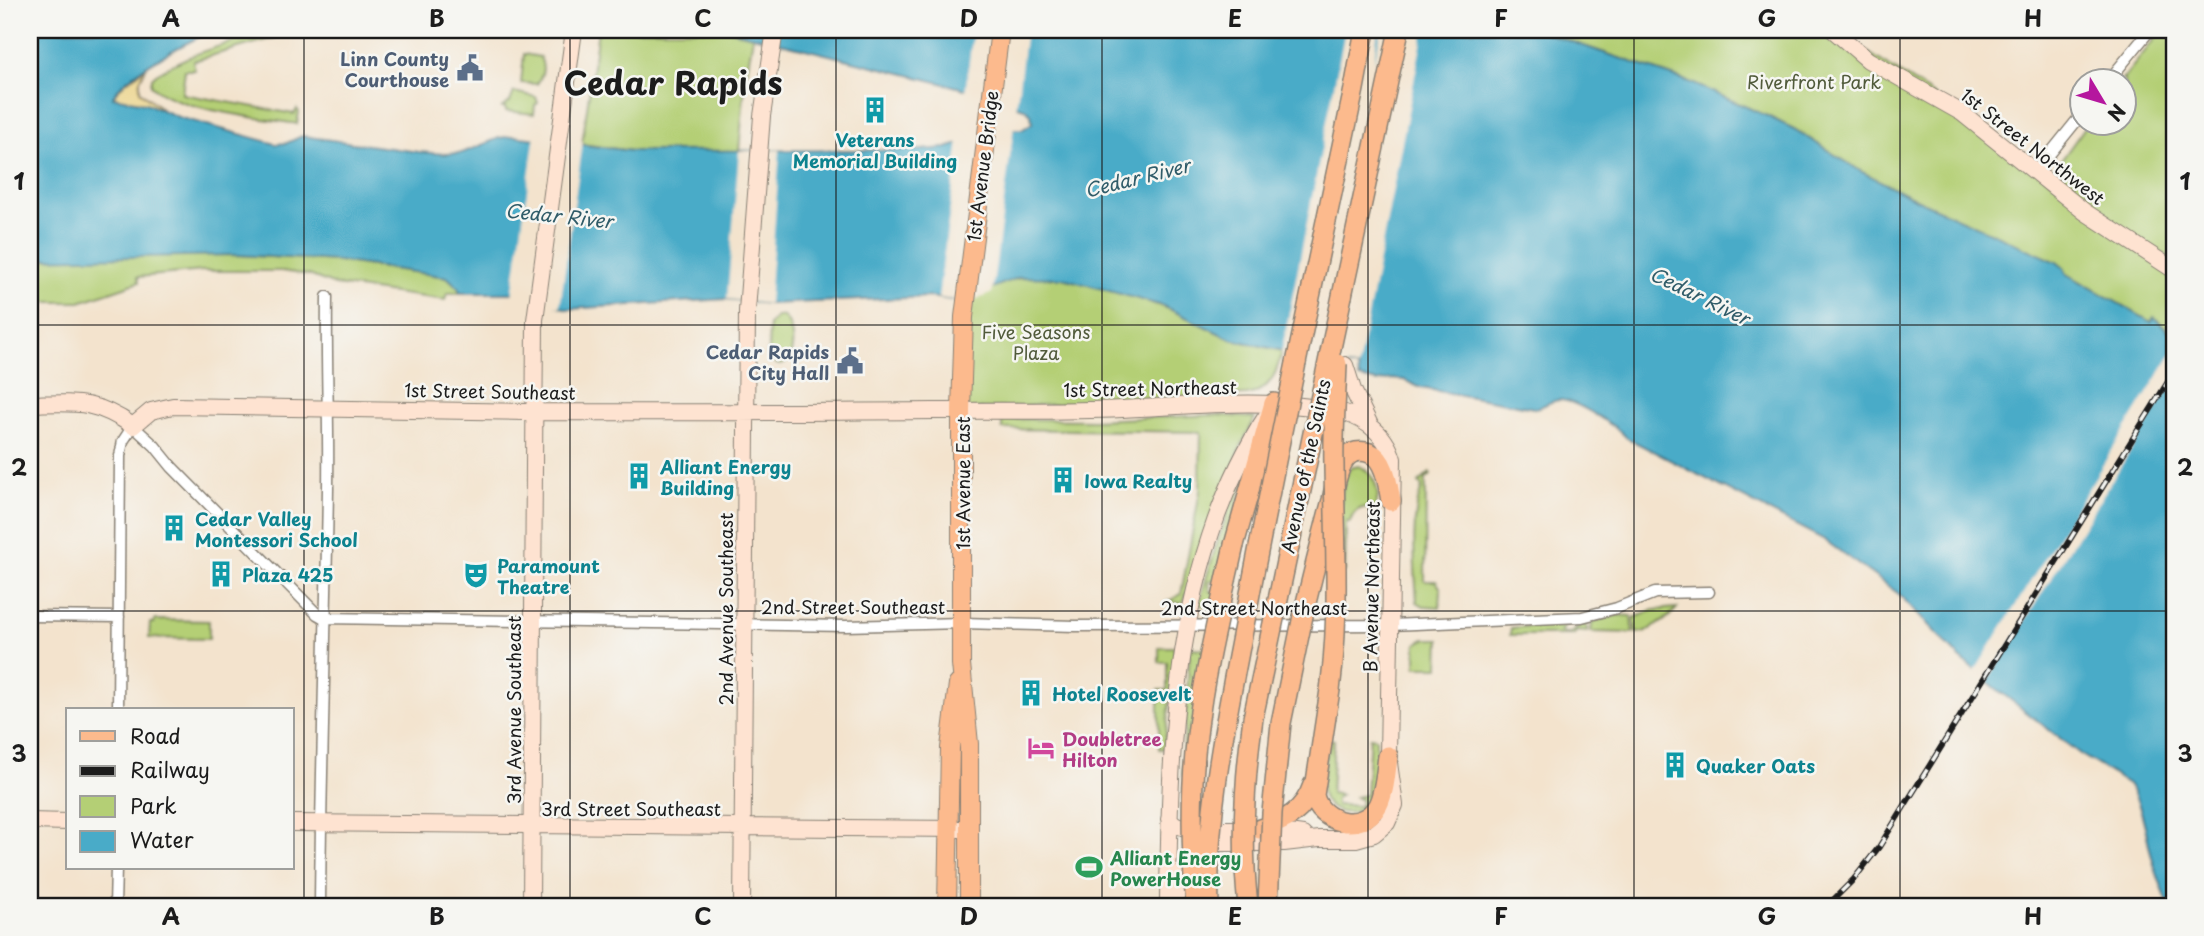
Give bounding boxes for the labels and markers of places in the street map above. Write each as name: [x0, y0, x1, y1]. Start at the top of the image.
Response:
place label: Linn County Courthouse: [340, 45, 449, 93]
public building icon: Linn County Courthouse: [455, 53, 485, 83]
building icon: Veterans Memorial Building: [860, 95, 890, 125]
place label: Veterans Memorial Building: [793, 126, 957, 174]
place label: Cedar Rapids City Hall: [706, 338, 829, 386]
public building icon: Cedar Rapids City Hall: [835, 346, 865, 376]
place label: Alliant Energy Building: [659, 453, 791, 501]
building icon: Alliant Energy Building: [624, 461, 654, 491]
building icon: Iowa Realty: [1048, 465, 1078, 495]
place label: Iowa Realty: [1084, 467, 1192, 494]
place label: Cedar Valley Montessori School: [195, 505, 358, 553]
building icon: Cedar Valley Montessori School: [159, 513, 189, 543]
place label: Paramount Theatre: [497, 552, 600, 600]
building icon: Plaza 425: [206, 559, 236, 589]
theatre icon: Paramount Theatre: [461, 560, 491, 590]
place label: Plaza 425: [242, 561, 334, 588]
building icon: Hotel Roosevelt: [1016, 678, 1046, 708]
place label: Hotel Roosevelt: [1052, 680, 1192, 707]
place label: Doubletree Hilton: [1062, 725, 1162, 773]
hotel icon: Doubletree Hilton: [1026, 733, 1056, 763]
building icon: Quaker Oats: [1660, 750, 1690, 780]
place label: Quaker Oats: [1696, 752, 1815, 779]
place label: Alliant Energy PowerHouse: [1109, 844, 1241, 892]
sports icon: Alliant Energy PowerHouse: [1074, 852, 1104, 882]

